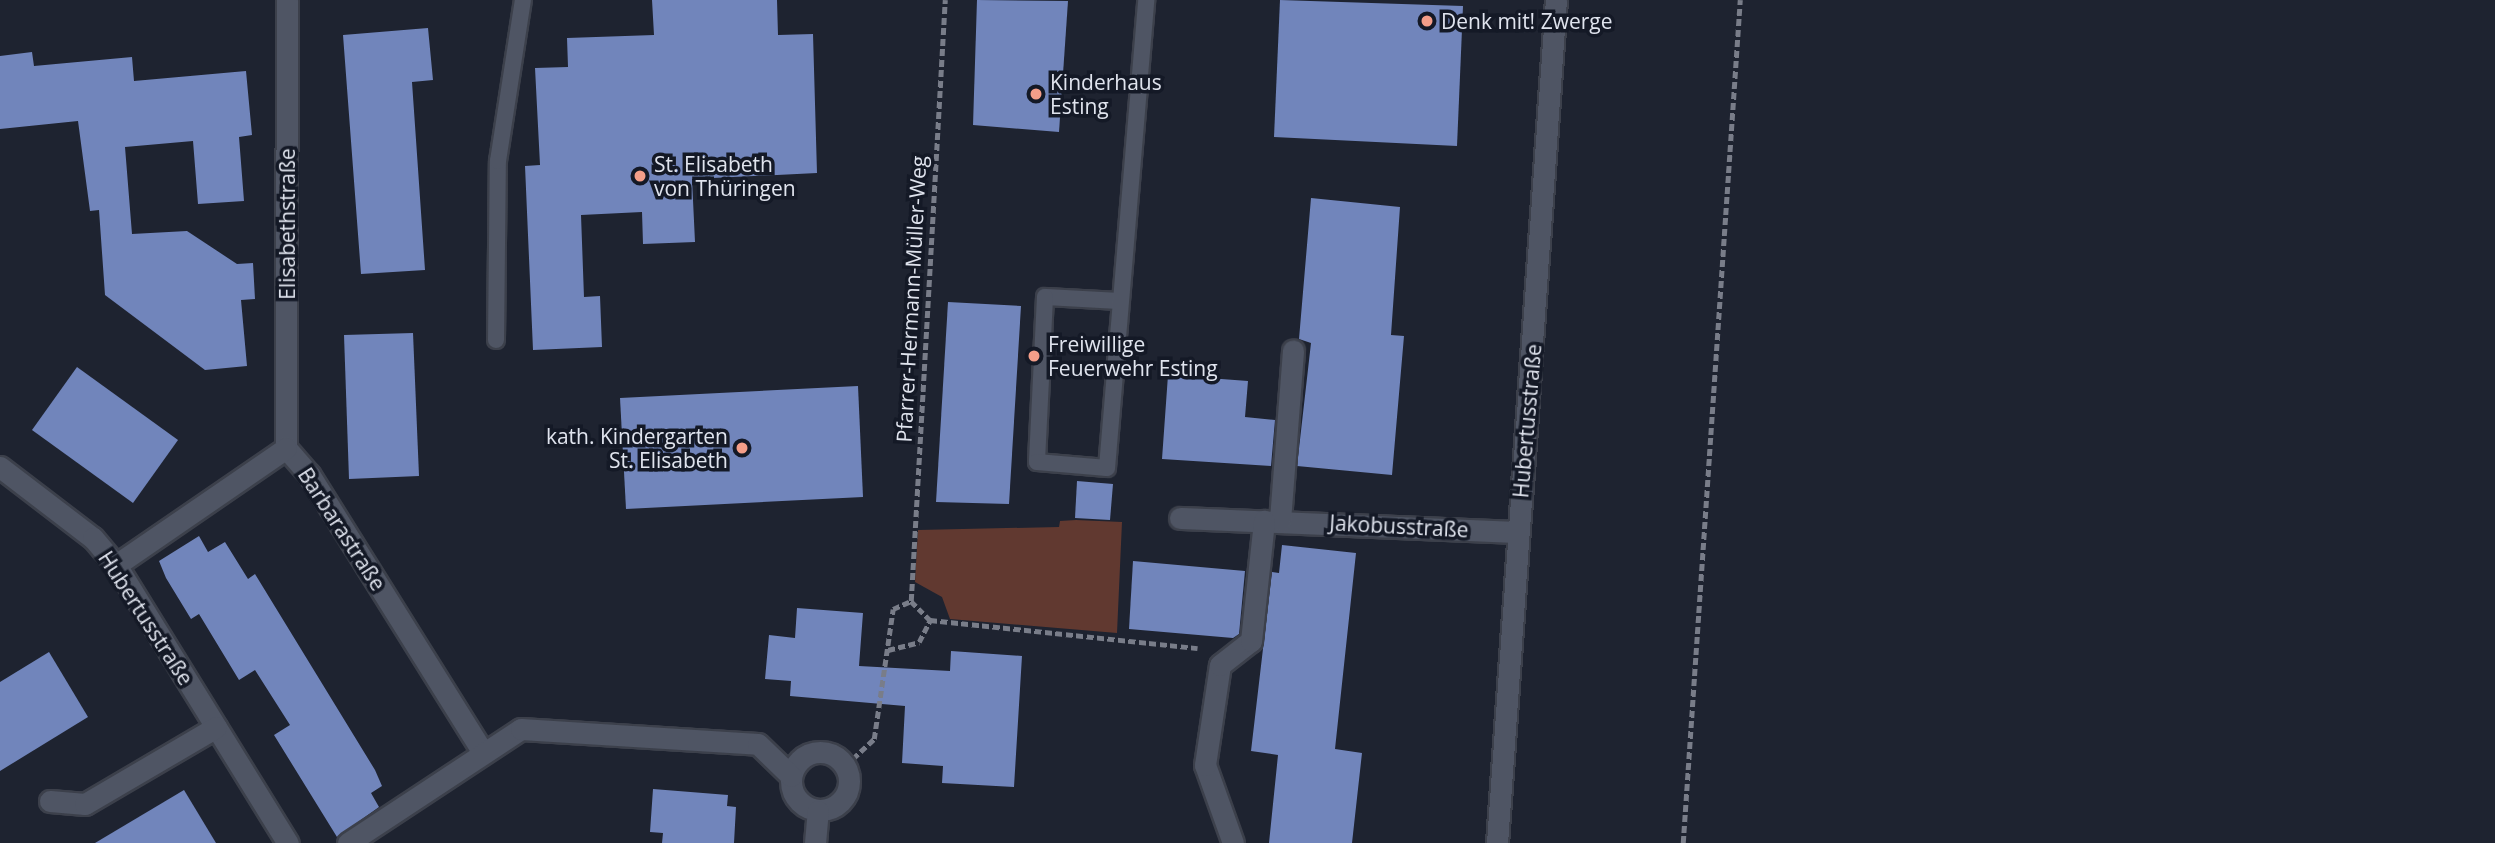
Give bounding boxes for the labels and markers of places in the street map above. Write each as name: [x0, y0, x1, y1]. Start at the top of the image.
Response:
place label: Denk mit! Zwerge: [1441, 8, 1612, 34]
marker: Denk mit! Zwerge: [1419, 13, 1435, 29]
place label: Kinderhaus Esting: [1050, 69, 1162, 119]
marker: Kinderhaus Esting: [1028, 86, 1044, 102]
place label: St. Elisabeth von Thüringen: [654, 151, 796, 201]
marker: St. Elisabeth von Thüringen: [632, 168, 648, 184]
place label: Freiwillige Feuerwehr Esting: [1048, 331, 1218, 381]
marker: Freiwillige Feuerwehr Esting: [1026, 348, 1042, 364]
place label: kath. Kindergarten St. Elisabeth: [546, 423, 728, 473]
marker: kath. Kindergarten St. Elisabeth: [734, 440, 750, 456]

